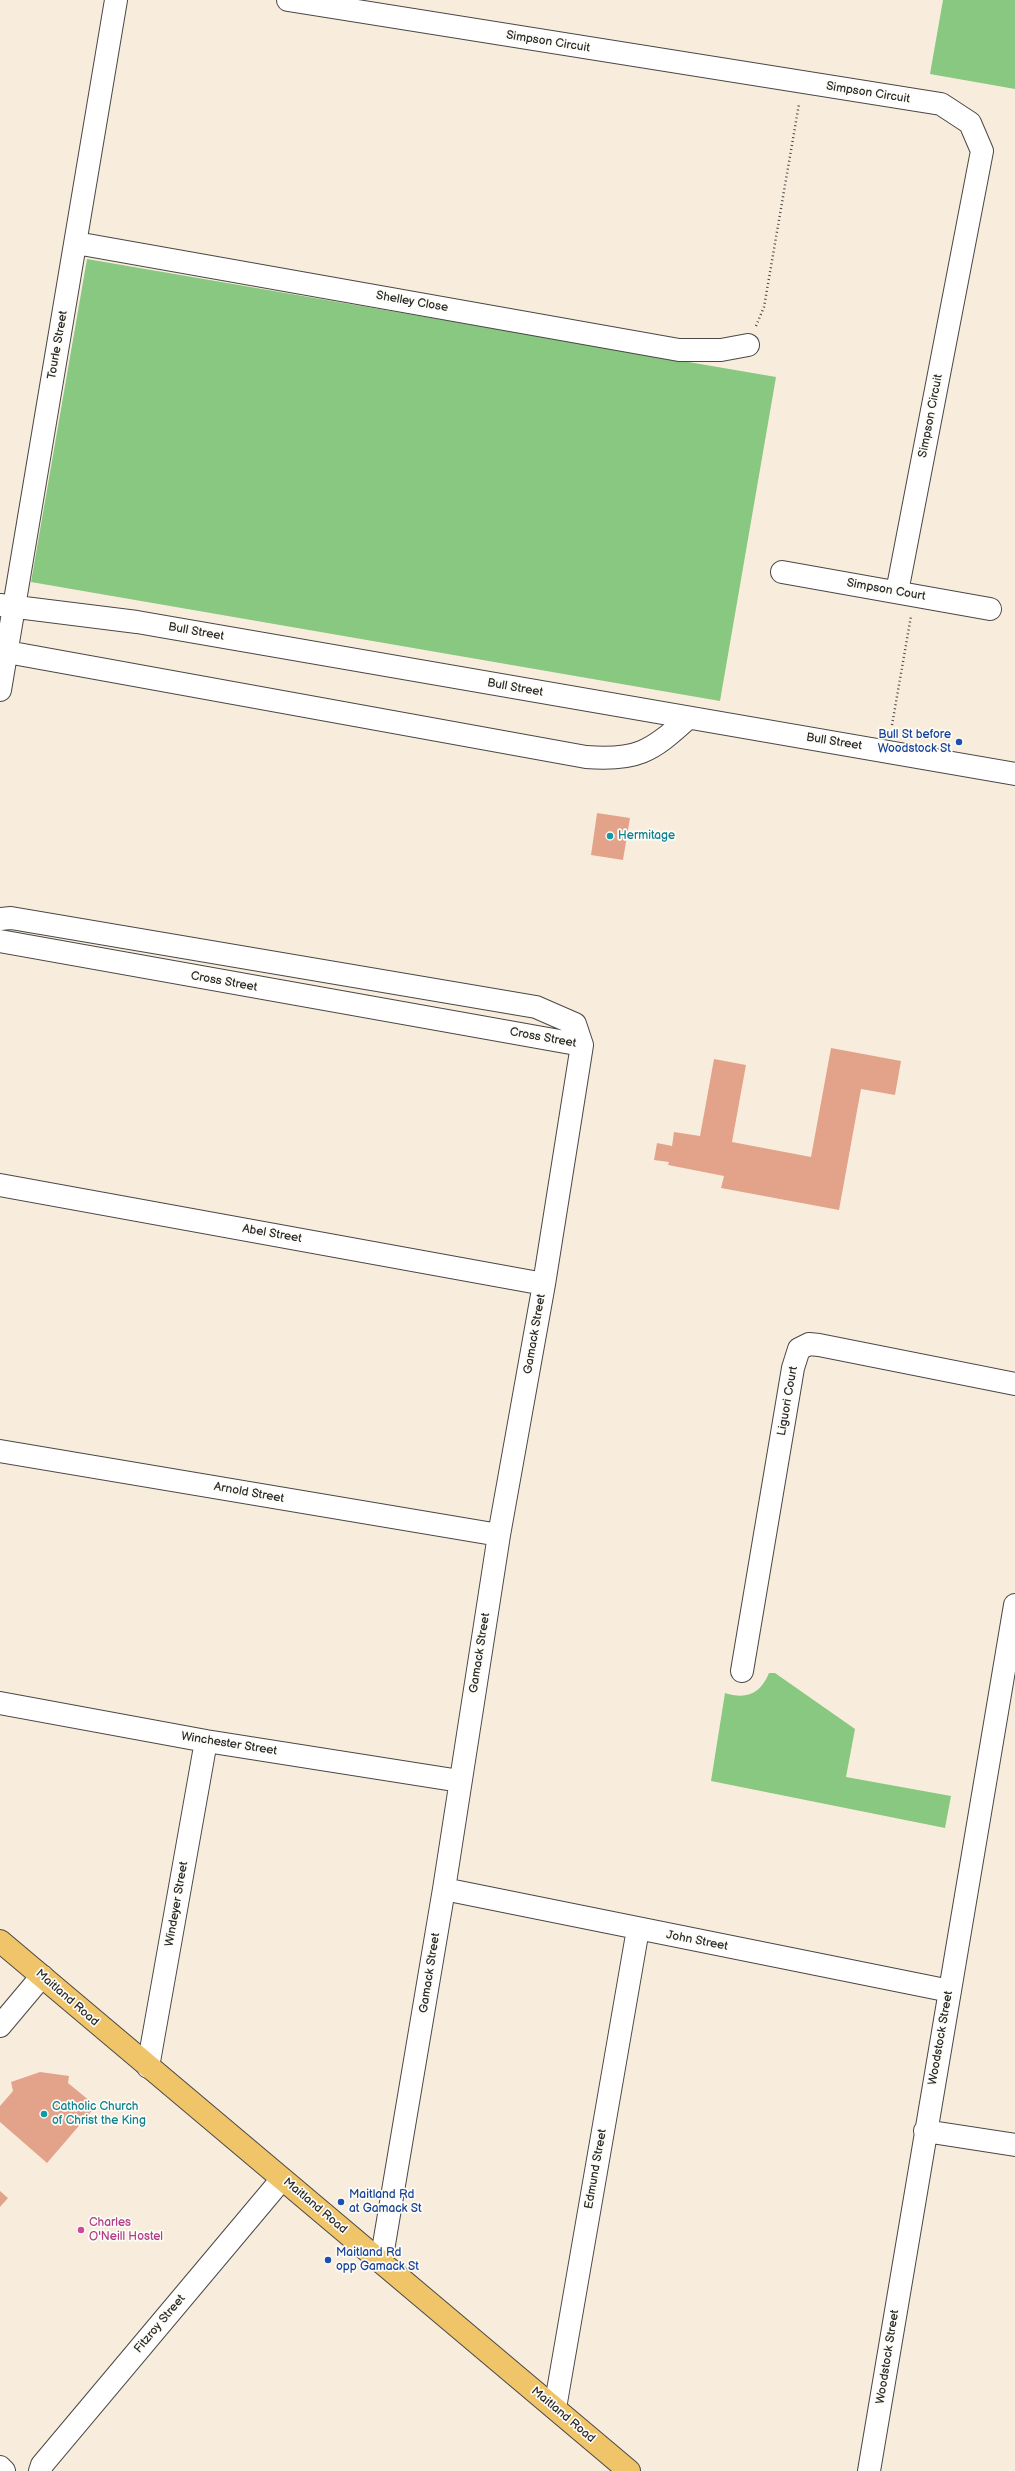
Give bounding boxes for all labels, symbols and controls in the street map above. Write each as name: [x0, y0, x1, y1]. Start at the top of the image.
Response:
street label: Simpson Circuit: [505, 28, 591, 56]
street label: Simpson Circuit: [825, 79, 911, 107]
street label: Shelley Close: [375, 289, 449, 315]
street label: Tourle Street: [45, 309, 71, 381]
street label: Simpson Circuit: [916, 373, 946, 459]
street label: Simpson Court: [845, 576, 927, 604]
street label: Bull Street: [167, 620, 225, 644]
street label: Bull Street: [486, 676, 544, 700]
place label: Bull St before Woodstock St: [878, 728, 951, 756]
street label: Bull Street: [805, 730, 863, 754]
marker: Bull St before Woodstock St: [954, 737, 964, 747]
place label: Hermitage: [618, 829, 675, 843]
marker: Hermitage: [605, 831, 615, 841]
street label: Cross Street: [190, 969, 258, 995]
street label: Cross Street: [509, 1025, 577, 1051]
street label: Abel Street: [241, 1222, 303, 1246]
street label: Gamack Street: [521, 1293, 549, 1375]
street label: Liguori Court: [775, 1365, 801, 1437]
street label: Arnold Street: [213, 1480, 285, 1506]
street label: Gamack Street: [467, 1612, 493, 1694]
street label: Winchester Street: [180, 1729, 278, 1759]
street label: Windeyer Street: [162, 1860, 192, 1948]
street label: John Street: [665, 1928, 729, 1954]
street label: Gamack Street: [417, 1932, 443, 2014]
street label: Maitland Road: [32, 1967, 102, 2029]
street label: Woodstock Street: [926, 1990, 956, 2086]
place label: Catholic Church of Christ the King: [52, 2100, 146, 2128]
marker: Catholic Church of Christ the King: [39, 2109, 49, 2119]
street label: Edmund Street: [582, 2128, 610, 2210]
street label: Maitland Road: [280, 2175, 350, 2237]
place label: Maitland Rd at Gamack St: [349, 2188, 422, 2216]
marker: Maitland Rd at Gamack St: [336, 2197, 346, 2207]
place label: Charles O'Neill Hostel: [89, 2216, 163, 2244]
marker: Charles O'Neill Hostel: [76, 2225, 86, 2235]
place label: Maitland Rd opp Gamack St: [336, 2246, 419, 2274]
marker: Maitland Rd opp Gamack St: [323, 2255, 333, 2265]
street label: Fitzroy Street: [131, 2292, 189, 2356]
street label: Woodstock Street: [873, 2309, 903, 2405]
street label: Maitland Road: [528, 2384, 598, 2446]

